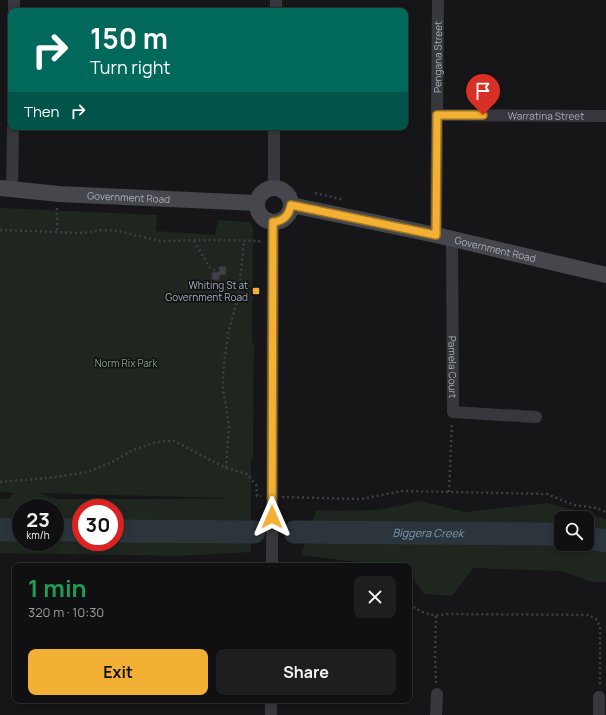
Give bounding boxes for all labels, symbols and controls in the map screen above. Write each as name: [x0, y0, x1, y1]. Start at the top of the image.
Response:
text: 150 m: [90, 19, 168, 57]
street label: Pengana Street: [430, 21, 445, 93]
icon: right: [24, 24, 76, 76]
text: Turn right: [90, 55, 171, 79]
pin: [466, 74, 500, 115]
icon: arrive: [472, 80, 494, 102]
icon: right: [67, 100, 89, 122]
text: Then: [24, 101, 59, 122]
street label: Warratina Street: [508, 108, 584, 123]
street label: Government Road: [87, 188, 170, 206]
street label: Government Road: [453, 233, 537, 265]
place label: Whiting St at Government Road: [165, 278, 248, 304]
marker: Whiting St at Government Road: [251, 286, 261, 296]
street label: Pamela Court: [446, 336, 460, 398]
park label: Norm Rix Park: [95, 356, 158, 370]
position arrow: [251, 496, 293, 538]
speed limit sign: 30: [72, 499, 124, 551]
text: 23: [26, 506, 50, 533]
map controls: [554, 511, 594, 551]
button: search: [554, 511, 594, 551]
water label: Biggera Creek: [392, 525, 465, 540]
text: km/h: [26, 528, 50, 542]
text: 1 min: [28, 571, 87, 604]
button: close: [354, 576, 396, 618]
text: 320 m · 10:30: [28, 603, 104, 621]
button: Exit: [28, 649, 208, 695]
button: Share: [216, 649, 396, 695]

